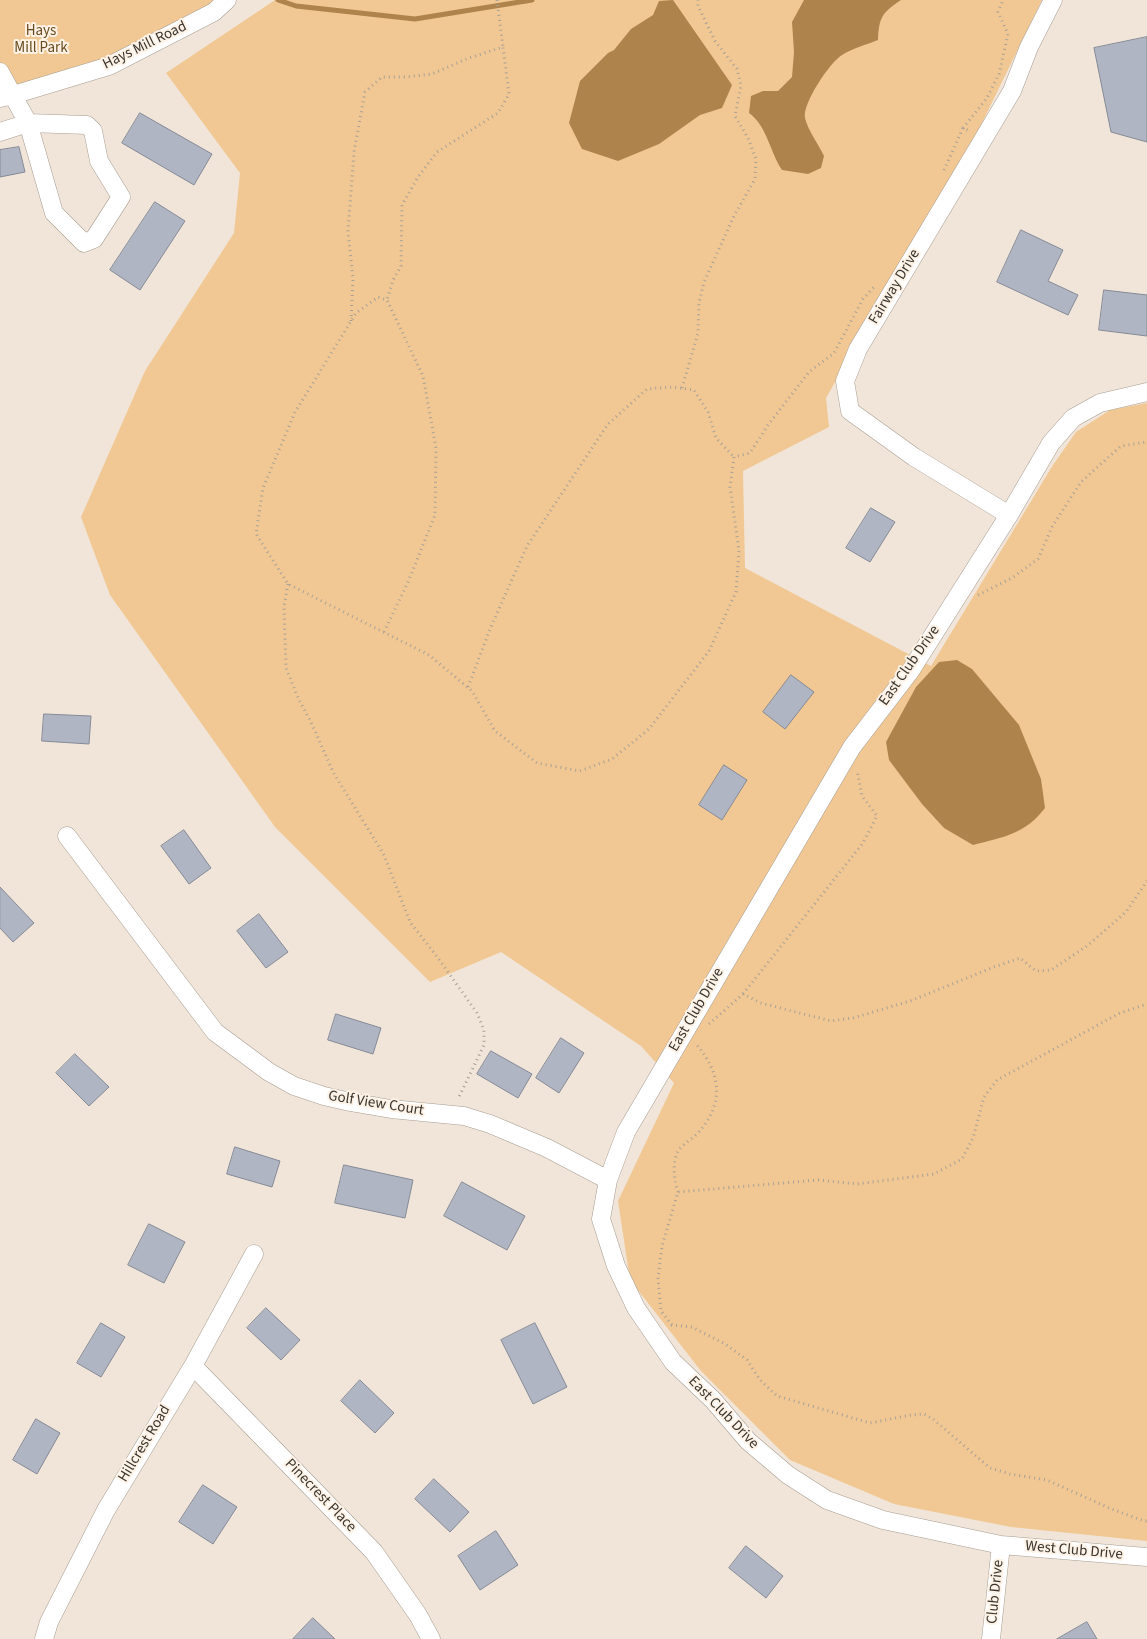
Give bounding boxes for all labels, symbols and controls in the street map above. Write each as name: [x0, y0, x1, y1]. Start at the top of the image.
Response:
street label: Hays Mill Road: [100, 18, 190, 74]
park label: Hays Mill Park: [14, 23, 68, 58]
street label: Fairway Drive: [866, 246, 924, 328]
street label: East Club Drive: [876, 622, 944, 710]
street label: East Club Drive: [666, 965, 728, 1055]
street label: Golf View Court: [327, 1088, 425, 1120]
street label: East Club Drive: [684, 1373, 762, 1453]
street label: Hillcrest Road: [115, 1402, 175, 1486]
street label: Pinecrest Place: [281, 1456, 359, 1536]
street label: West Club Drive: [1025, 1538, 1123, 1564]
street label: Club Drive: [984, 1559, 1008, 1625]

